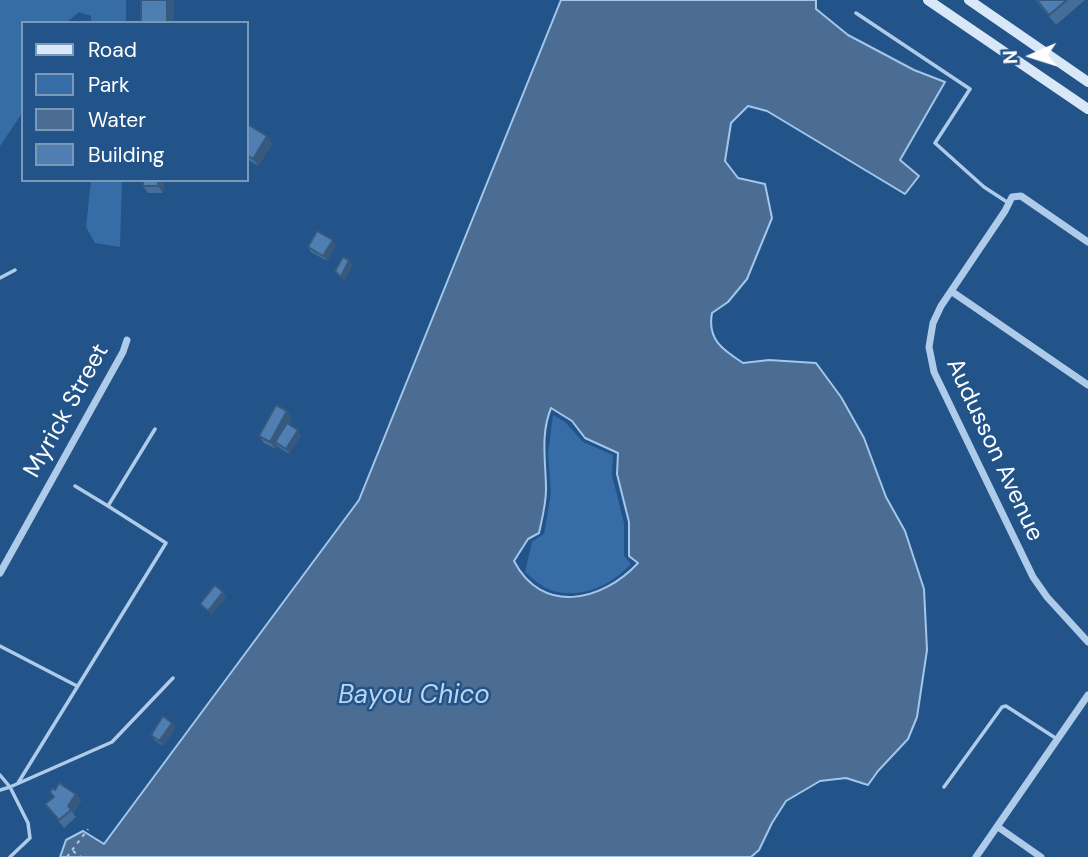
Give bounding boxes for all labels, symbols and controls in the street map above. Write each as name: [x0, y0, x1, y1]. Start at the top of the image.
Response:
legend: [21, 21, 248, 182]
north arrow: [997, 21, 1067, 91]
text: Road: [88, 36, 137, 64]
text: N: [998, 50, 1023, 65]
text: Park: [88, 71, 129, 99]
text: Water: [88, 106, 146, 134]
text: Building: [88, 141, 164, 169]
street label: Myrick Street: [18, 339, 116, 483]
street label: Audusson Avenue: [939, 354, 1049, 546]
water label: Bayou Chico: [338, 680, 490, 712]

